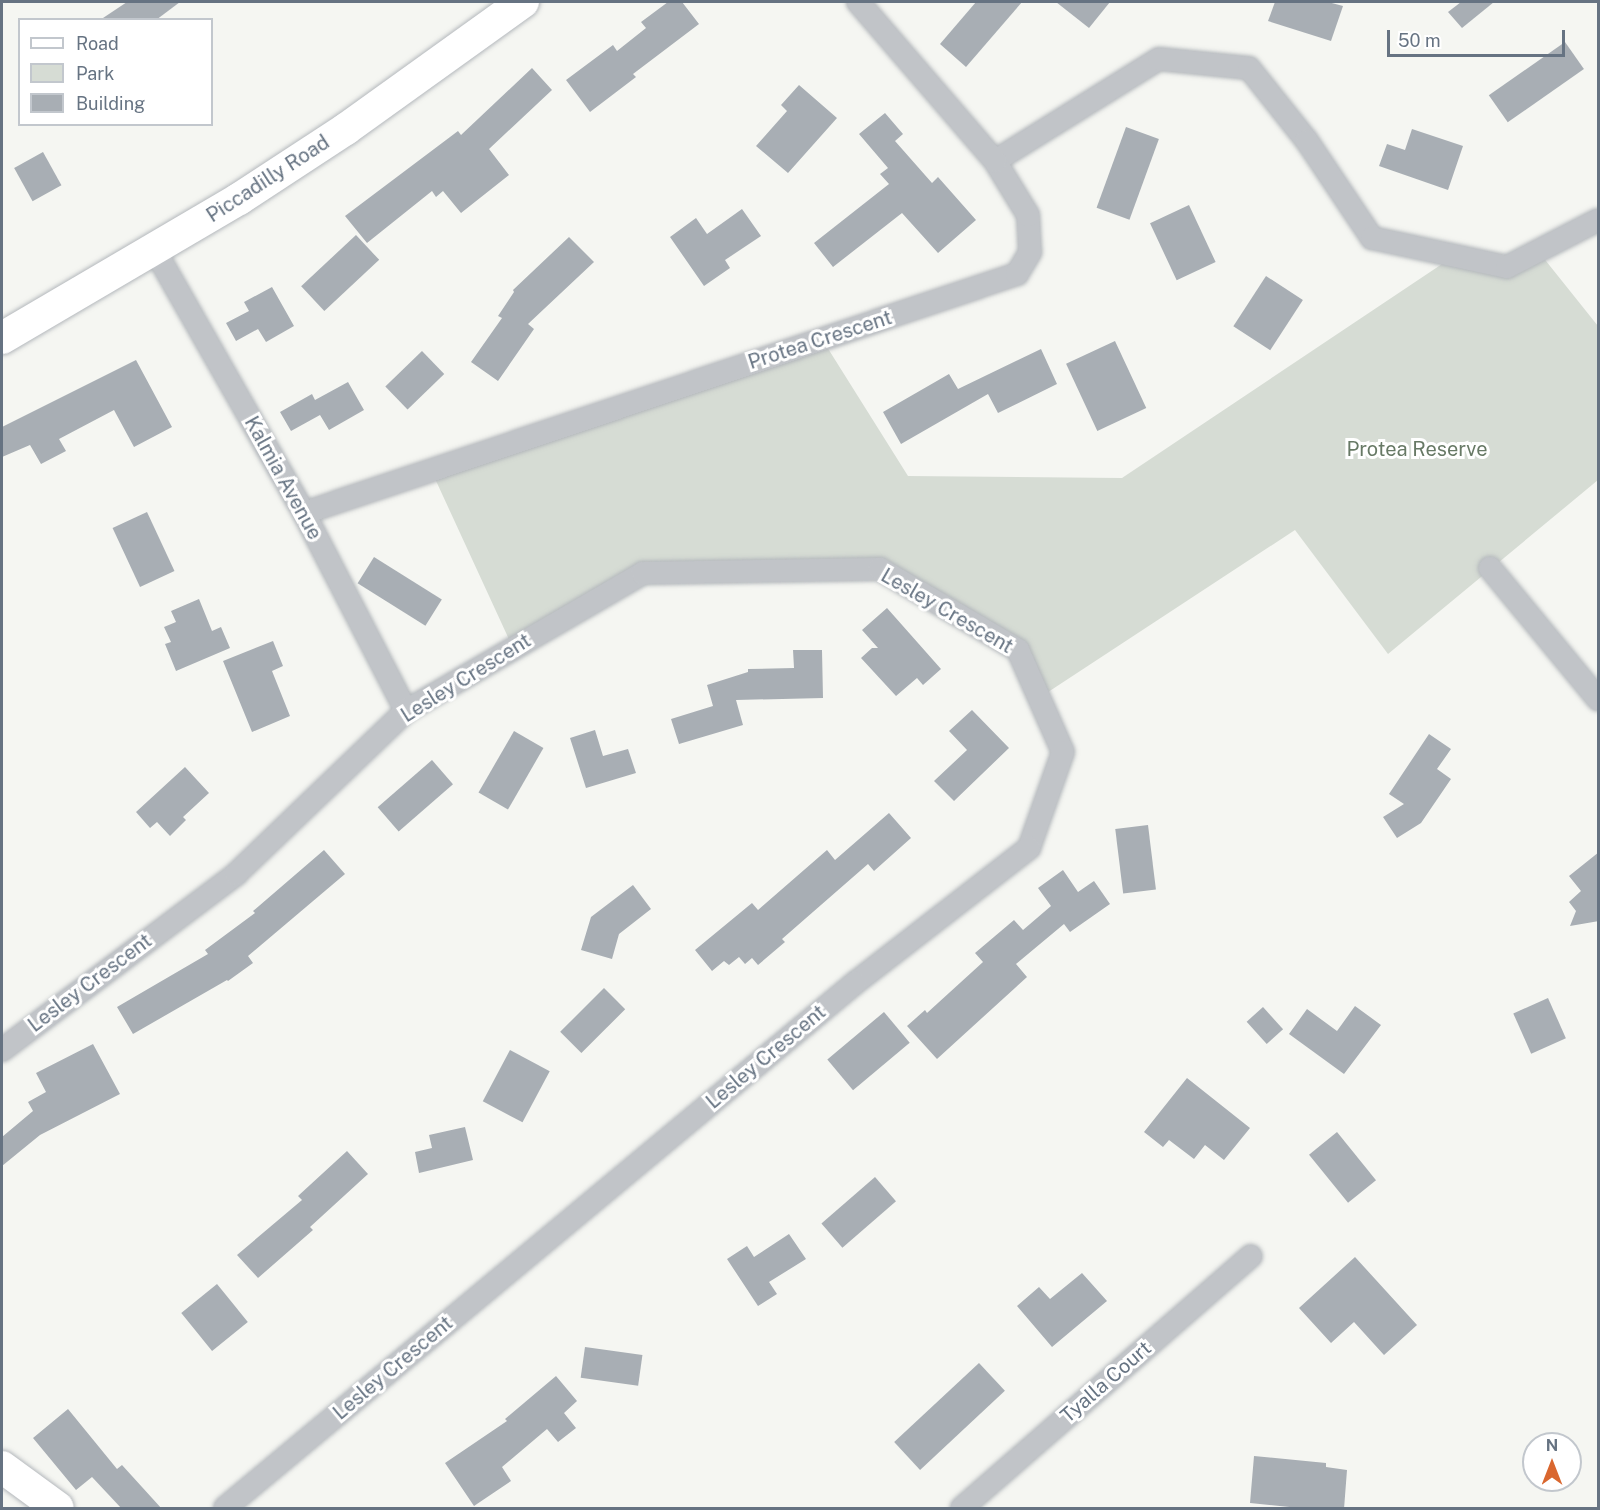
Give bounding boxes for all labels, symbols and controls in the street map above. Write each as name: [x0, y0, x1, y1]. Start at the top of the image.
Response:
legend: [18, 18, 213, 126]
scale bar: [1390, 18, 1568, 56]
text: 50 m: [1398, 30, 1441, 51]
text: Road: [76, 33, 119, 54]
text: Park: [76, 63, 114, 84]
text: Building: [76, 93, 145, 114]
street label: Piccadilly Road: [202, 130, 334, 228]
street label: Protea Crescent: [745, 305, 895, 375]
street label: Kalmia Avenue: [239, 412, 327, 544]
park label: Protea Reserve: [1346, 437, 1488, 461]
street label: Lesley Crescent: [877, 563, 1017, 659]
street label: Lesley Crescent: [397, 628, 535, 728]
street label: Lesley Crescent: [23, 929, 157, 1037]
street label: Lesley Crescent: [701, 1000, 831, 1114]
street label: Lesley Crescent: [328, 1311, 458, 1425]
street label: Tyalla Court: [1056, 1336, 1156, 1428]
north arrow: [1522, 1432, 1582, 1492]
text: N: [1546, 1436, 1558, 1455]

